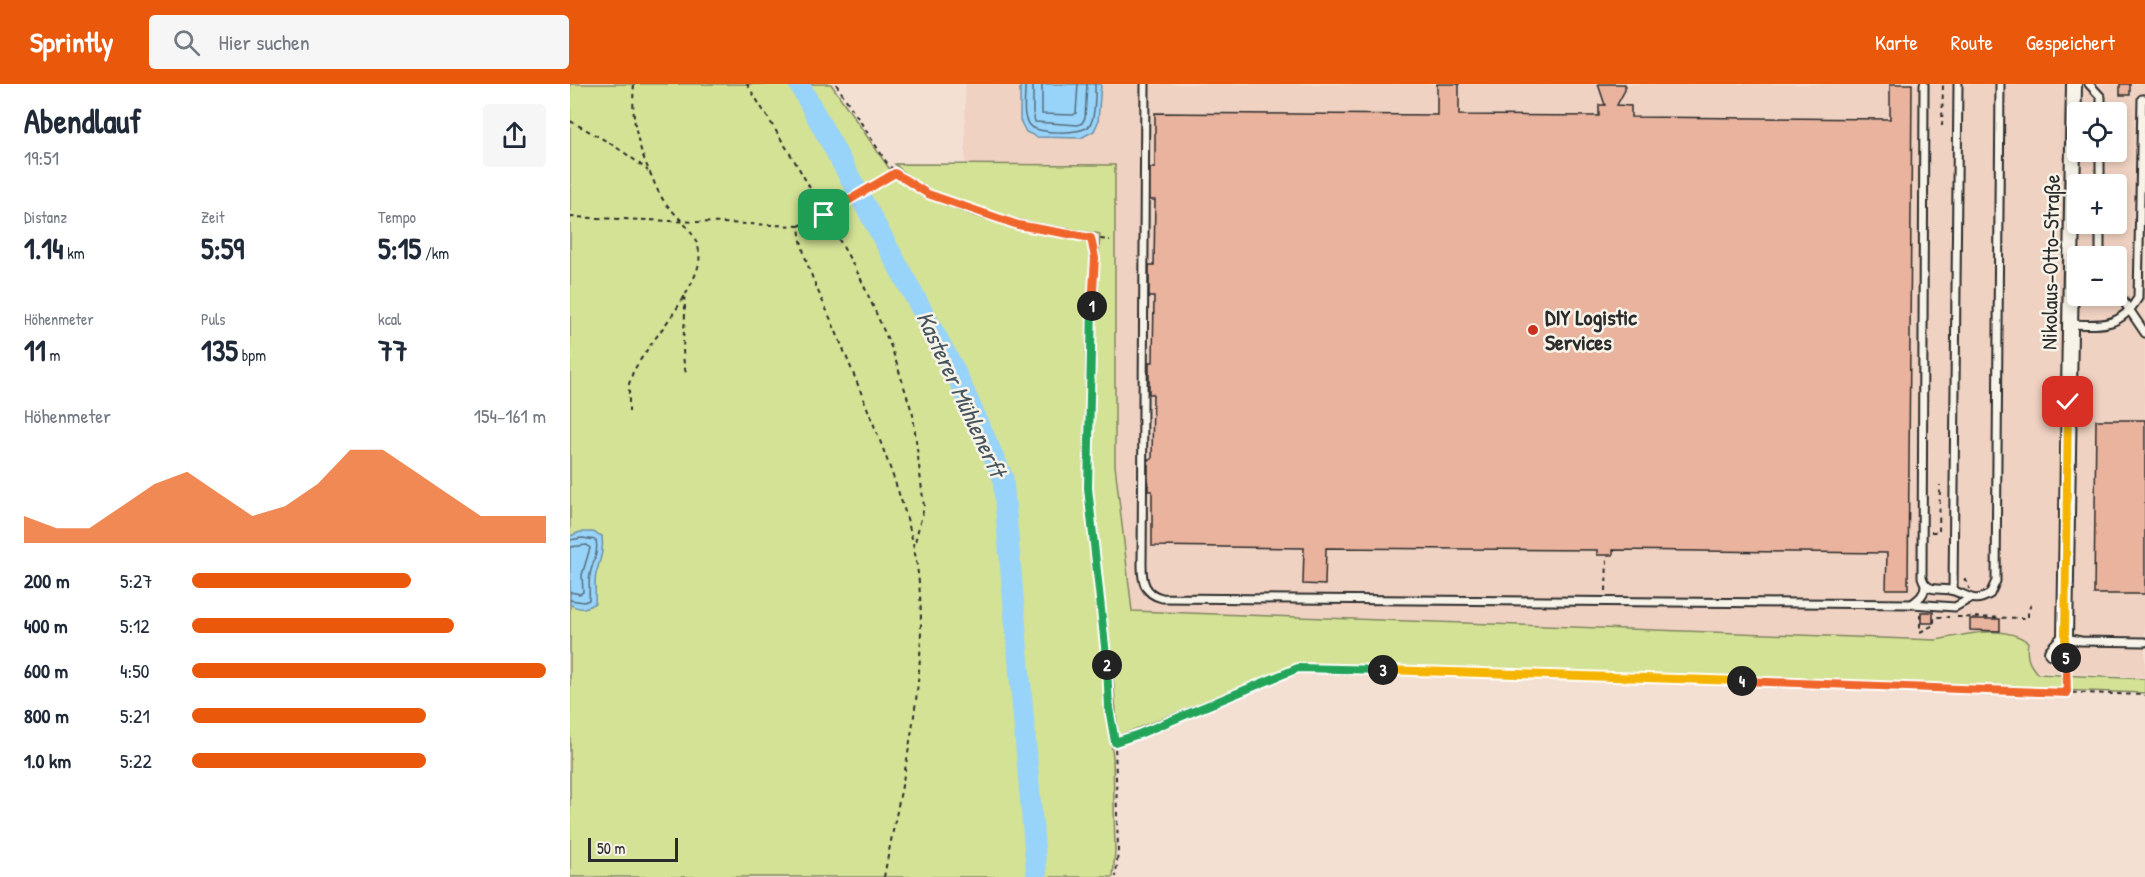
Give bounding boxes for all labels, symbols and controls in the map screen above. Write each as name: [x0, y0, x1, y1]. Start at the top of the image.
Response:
search box: [149, 15, 569, 69]
text: Sprintly: [30, 23, 113, 61]
icon: search: [170, 26, 203, 59]
text: Hier suchen: [218, 27, 310, 57]
text: Karte: [1875, 28, 1918, 57]
text: Route: [1951, 28, 1993, 57]
text: Gespeichert: [2026, 28, 2115, 57]
text: Abendlauf: [24, 99, 141, 143]
map controls: [2067, 102, 2127, 306]
button: locate: [2067, 102, 2127, 162]
button: share: [483, 104, 546, 167]
text: 19:51: [24, 144, 59, 171]
street label: Nikolaus-Otto-Straße: [2033, 174, 2067, 350]
button: +: [2067, 174, 2127, 234]
pin: [798, 189, 849, 240]
icon: arrive: [807, 198, 840, 231]
text: Distanz: [24, 206, 67, 228]
text: Zeit: [201, 206, 225, 228]
text: Tempo: [378, 206, 416, 228]
text: 1.14: [24, 228, 63, 268]
text: 5:59: [201, 228, 244, 268]
text: 5:15: [378, 228, 421, 268]
text: km: [63, 242, 85, 264]
text: /km: [421, 242, 449, 264]
button: −: [2067, 246, 2127, 306]
pin: 1: [1077, 291, 1107, 321]
text: 1: [1089, 295, 1095, 317]
place label: DIY Logistic Services: [1545, 302, 1637, 357]
water label: Kasterer Mühlenerft: [910, 306, 1016, 485]
text: Höhenmeter: [24, 308, 94, 330]
text: Puls: [201, 308, 226, 330]
text: kcal: [378, 308, 401, 330]
marker: DIY Logistic Services: [1526, 323, 1540, 337]
text: 11: [24, 330, 46, 370]
text: 135: [201, 330, 238, 370]
text: 77: [378, 330, 408, 370]
text: m: [46, 344, 60, 366]
text: bpm: [238, 344, 266, 366]
pin: [2042, 376, 2093, 427]
icon: check: [2051, 385, 2084, 418]
text: Höhenmeter: [24, 402, 111, 429]
text: 154–161 m: [474, 402, 546, 429]
text: 200 m: [24, 567, 69, 594]
text: 5:27: [120, 567, 152, 594]
text: 400 m: [24, 612, 68, 639]
text: 5:12: [120, 612, 150, 639]
pin: 5: [2051, 643, 2081, 673]
text: 5: [2063, 647, 2069, 669]
pin: 2: [1092, 650, 1122, 680]
text: 2: [1103, 654, 1111, 676]
pin: 3: [1368, 655, 1398, 685]
text: 600 m: [24, 657, 68, 684]
text: 4:50: [120, 657, 150, 684]
text: 3: [1379, 659, 1387, 681]
pin: 4: [1727, 666, 1757, 696]
text: 4: [1739, 670, 1745, 692]
text: 800 m: [24, 702, 69, 729]
text: 5:21: [120, 702, 150, 729]
text: 1.0 km: [24, 747, 71, 774]
text: 5:22: [120, 747, 152, 774]
scale bar: [588, 835, 678, 862]
text: 50 m: [597, 837, 626, 859]

